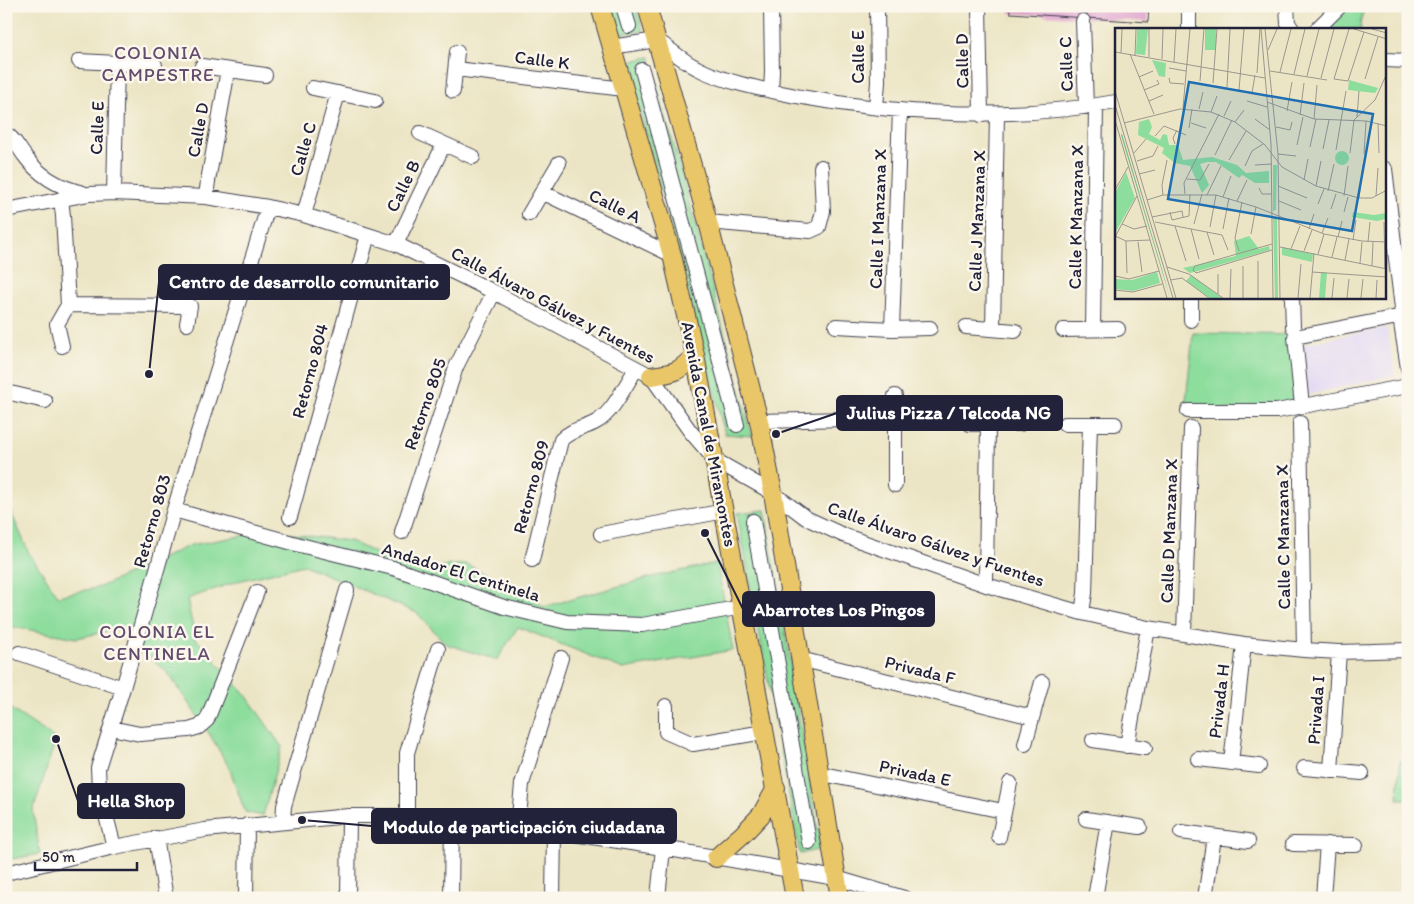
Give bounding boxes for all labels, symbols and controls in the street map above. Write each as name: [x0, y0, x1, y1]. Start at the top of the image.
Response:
inset map: [1115, 28, 1386, 299]
street label: Calle E: [847, 30, 869, 84]
street label: Calle D: [951, 33, 973, 89]
street label: Calle C: [1054, 36, 1078, 92]
district label: COLONIA CAMPESTRE: [102, 41, 214, 86]
street label: Calle K: [513, 46, 571, 74]
street label: Calle E: [85, 101, 109, 155]
street label: Calle D: [182, 101, 214, 159]
street label: Calle C: [285, 119, 321, 179]
street label: Calle K Manzana X: [1064, 144, 1088, 290]
street label: Calle I Manzana X: [865, 148, 891, 290]
street label: Calle J Manzana X: [964, 149, 990, 292]
street label: Calle B: [381, 156, 425, 216]
street label: Calle A: [585, 184, 645, 228]
street label: Calle Álvaro Gálvez y Fuentes: [447, 242, 659, 368]
callout: Centro de desarrollo comunitario: [159, 265, 449, 299]
text: Centro de desarrollo comunitario: [169, 270, 439, 293]
street label: Avenida Canal de Miramontes: [676, 319, 742, 549]
street label: Retorno 804: [287, 321, 333, 421]
street label: Retorno 805: [399, 355, 451, 453]
callout: Julius Pizza / Telcoda NG: [837, 396, 1062, 430]
text: Julius Pizza / Telcoda NG: [846, 401, 1051, 424]
street label: Retorno 809: [508, 438, 554, 536]
street label: Calle D Manzana X: [1155, 458, 1183, 604]
street label: Calle C Manzana X: [1271, 464, 1295, 610]
street label: Retorno 803: [128, 472, 176, 570]
street label: Calle Álvaro Gálvez y Fuentes: [825, 496, 1047, 592]
street label: Andador El Centinela: [379, 537, 543, 607]
callout: Abarrotes Los Pingos: [743, 592, 934, 626]
text: Abarrotes Los Pingos: [752, 598, 925, 621]
district label: COLONIA EL CENTINELA: [99, 620, 215, 665]
street label: Privada F: [883, 651, 958, 690]
street label: Privada H: [1204, 663, 1234, 739]
street label: Privada I: [1303, 675, 1329, 745]
street label: Privada E: [877, 755, 953, 791]
callout: Hella Shop: [78, 784, 184, 818]
text: Hella Shop: [87, 789, 175, 812]
callout: Modulo de participación ciudadana: [372, 809, 676, 843]
text: Modulo de participación ciudadana: [383, 815, 666, 838]
scale bar: [35, 839, 138, 871]
text: 50 m: [42, 848, 75, 866]

